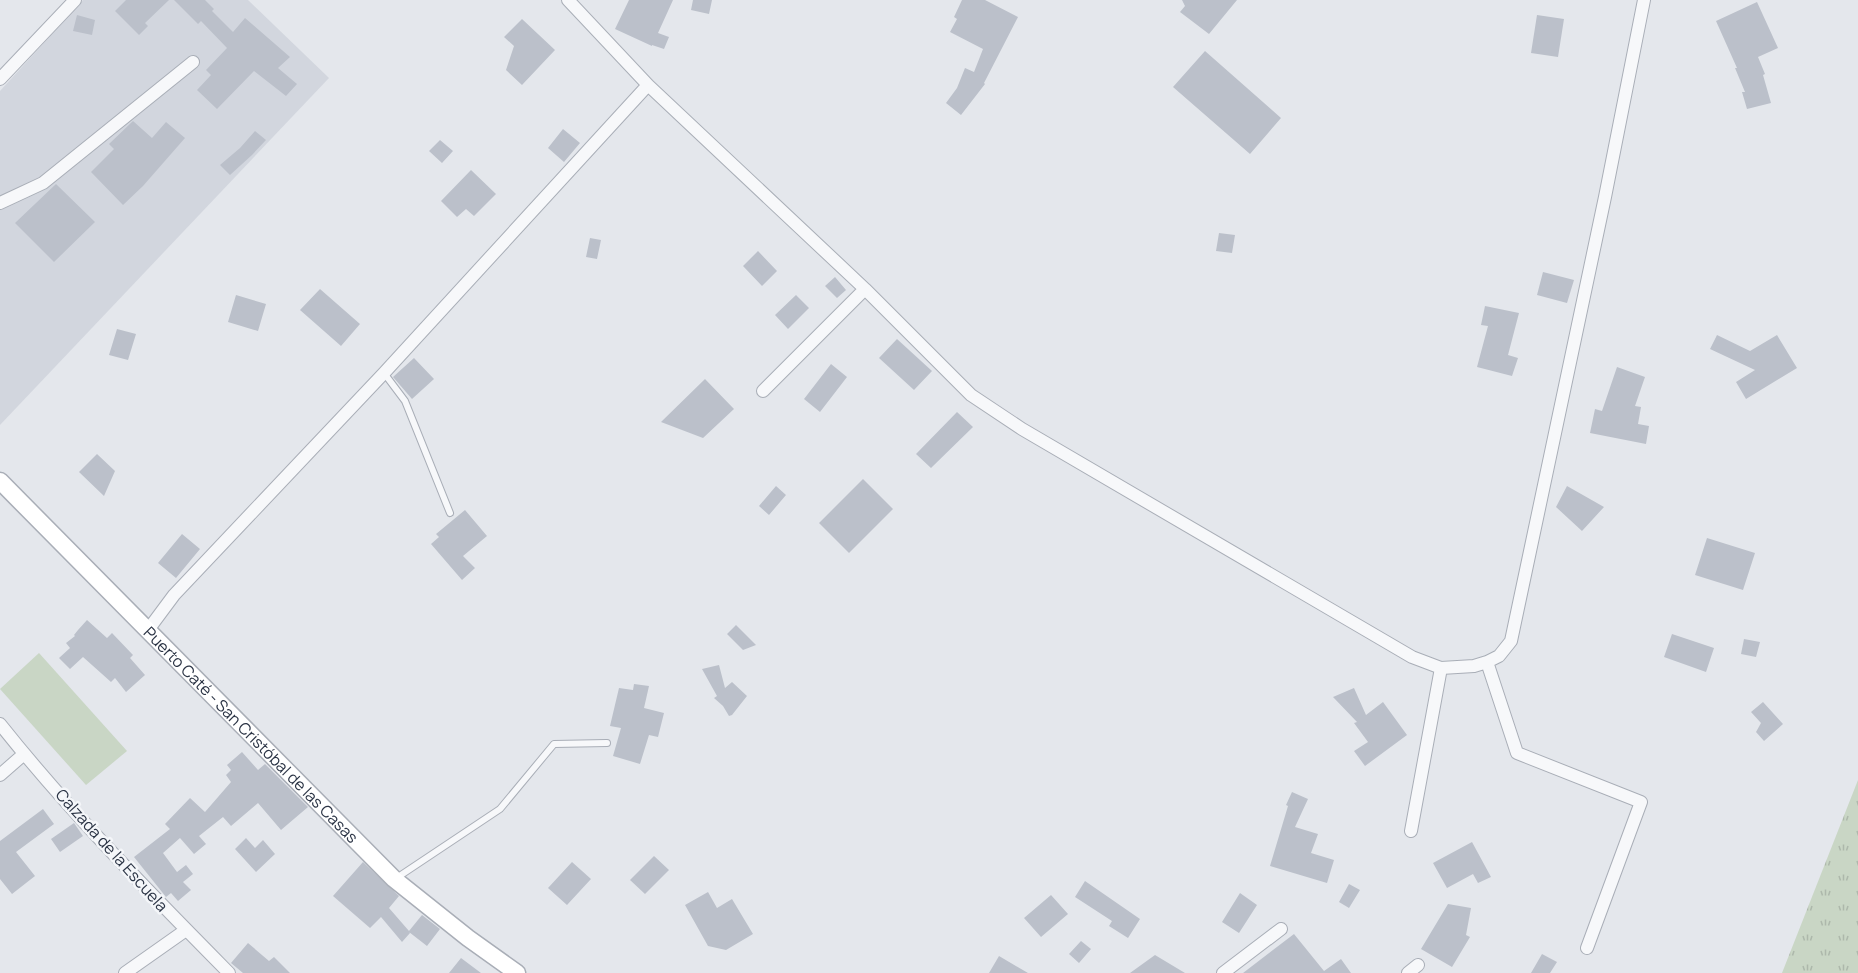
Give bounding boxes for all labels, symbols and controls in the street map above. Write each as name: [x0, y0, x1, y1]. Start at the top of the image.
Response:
street label: Puerto Caté - San Cristóbal de las Casas: [139, 622, 363, 848]
street label: Calzada de la Escuela: [51, 784, 173, 916]

